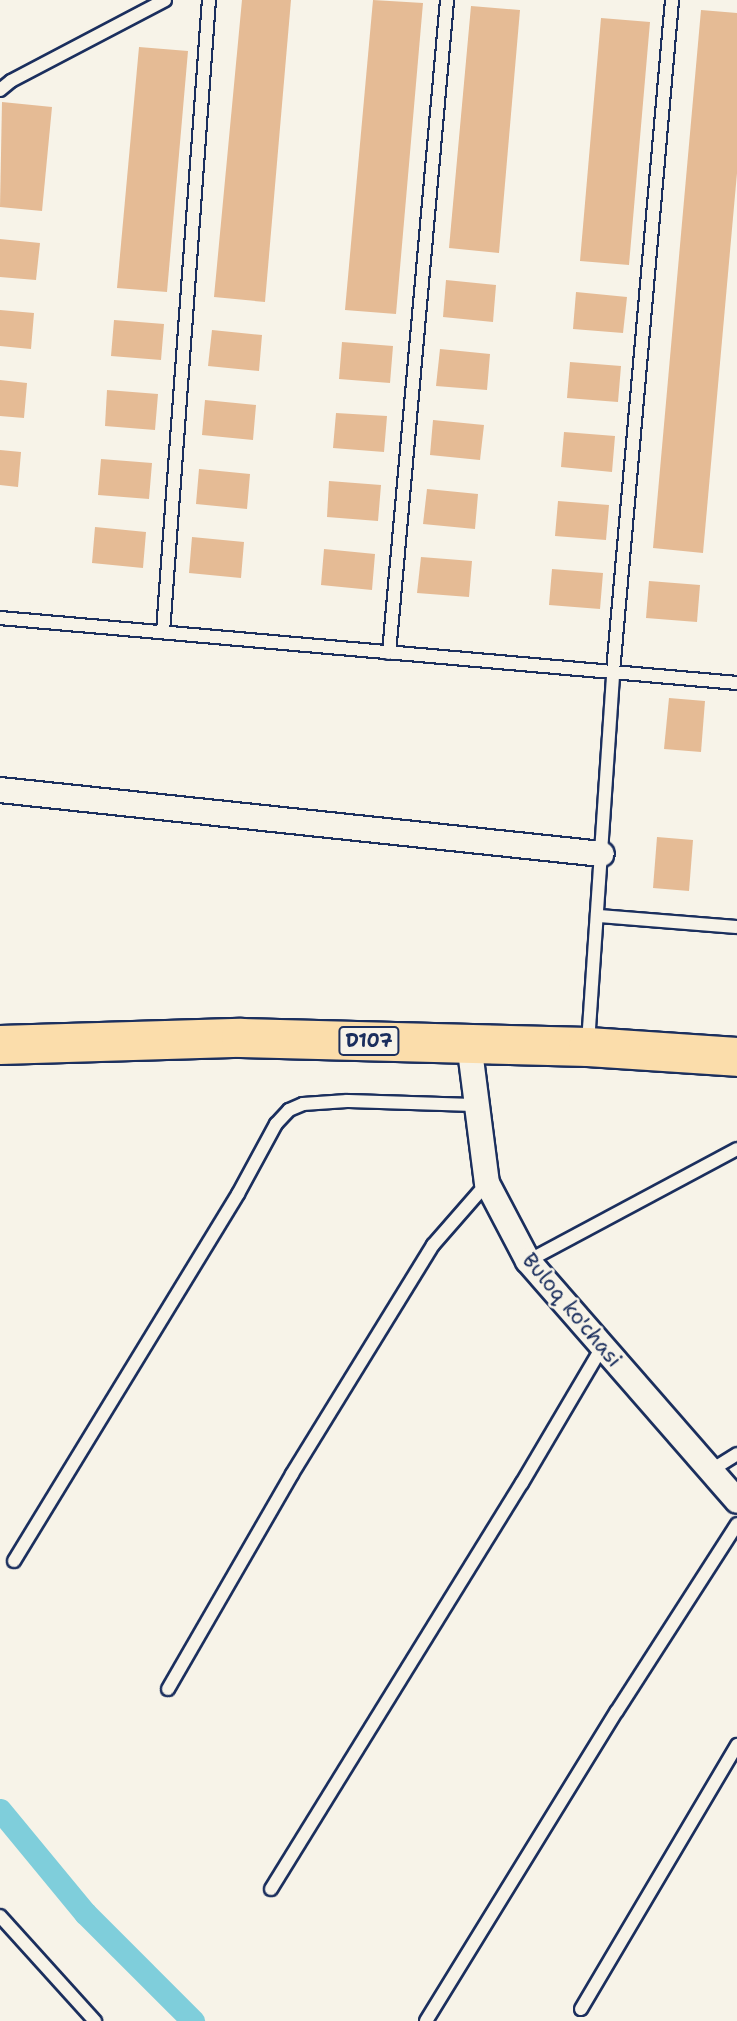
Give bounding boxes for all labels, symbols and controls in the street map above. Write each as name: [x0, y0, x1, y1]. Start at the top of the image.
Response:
road number: D107: [338, 1026, 400, 1056]
street label: Buloq ko'chasi: [517, 1248, 627, 1372]

